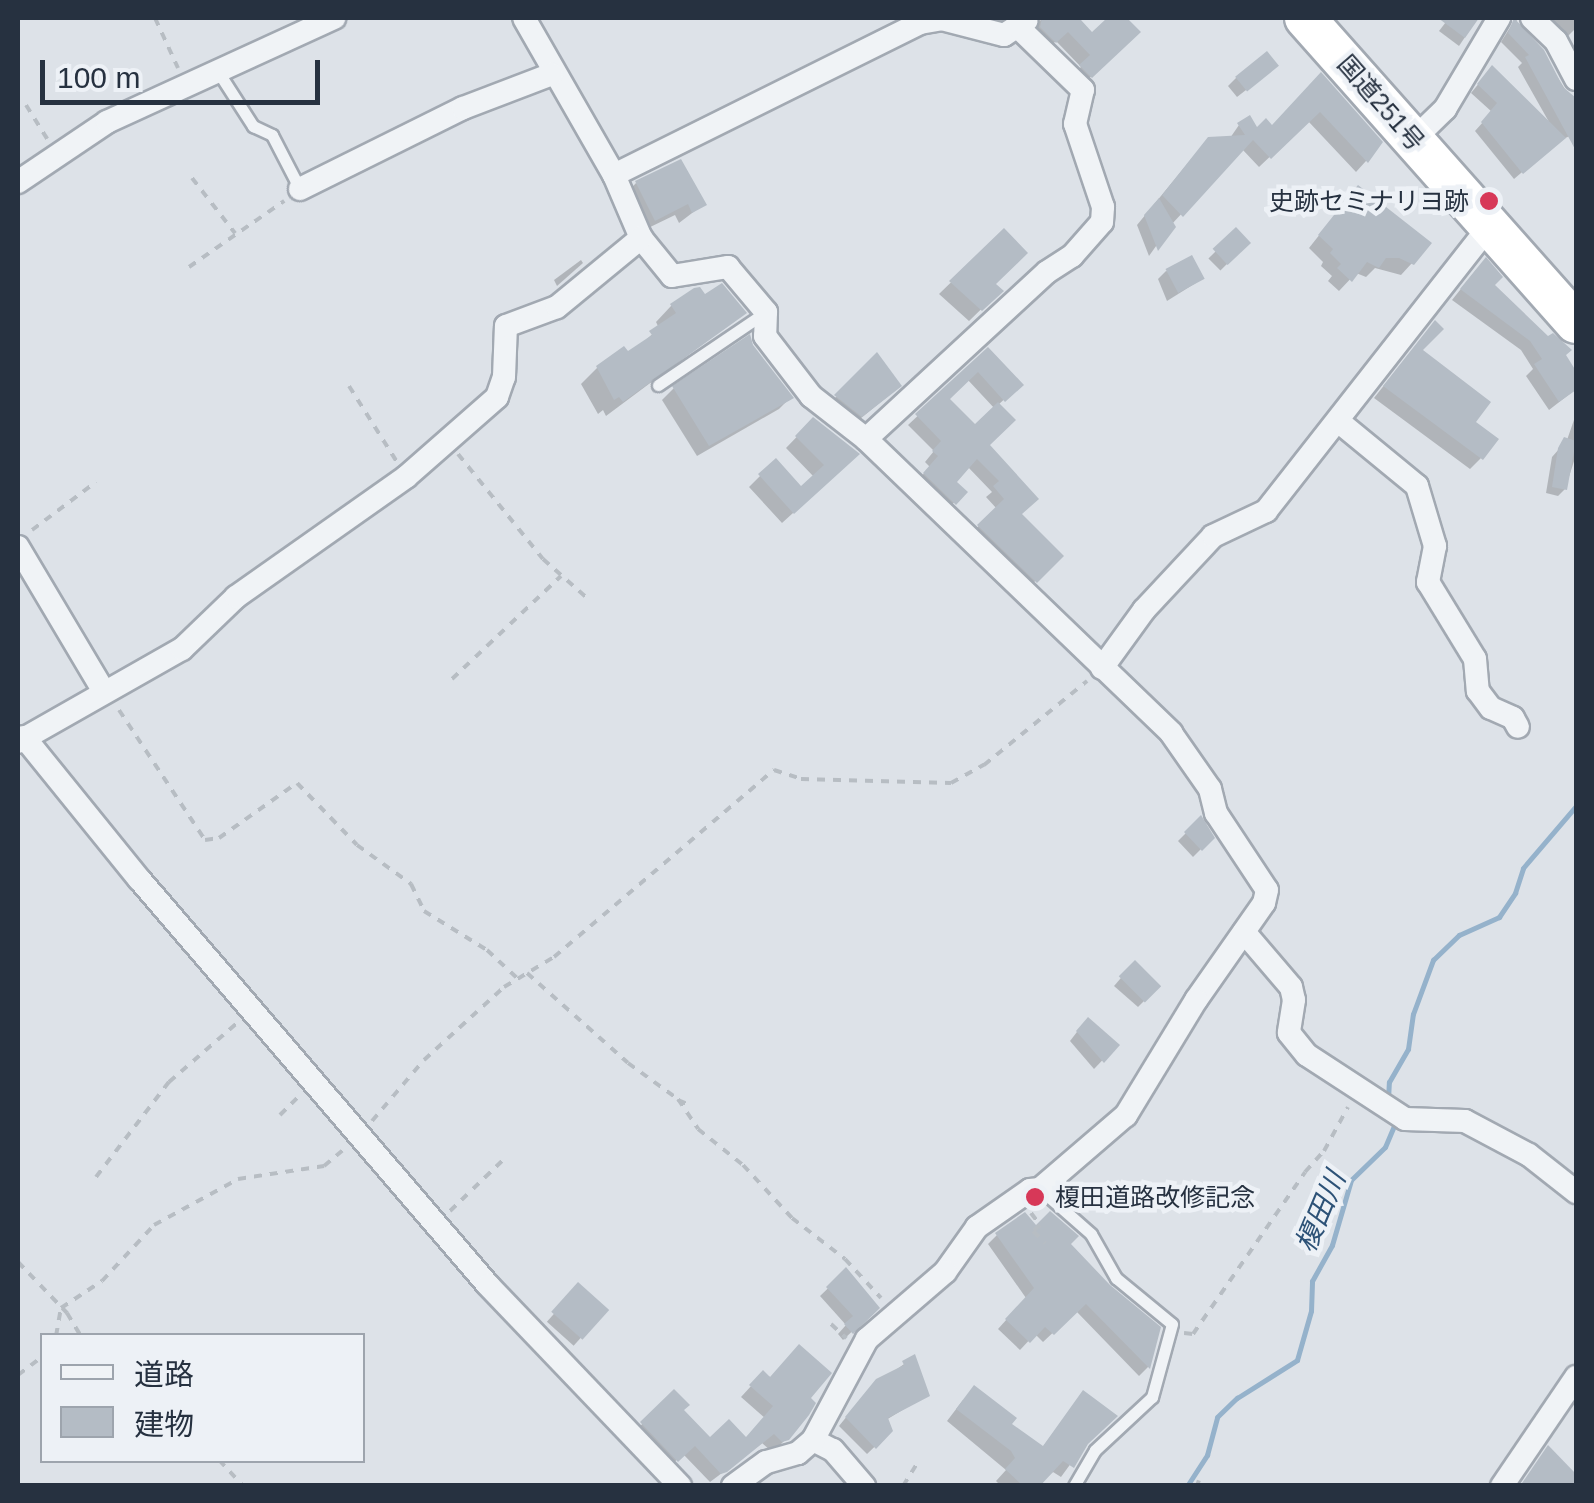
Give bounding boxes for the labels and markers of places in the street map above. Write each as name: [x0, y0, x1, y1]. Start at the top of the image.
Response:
place label: 史跡セミナリヨ跡: [1269, 186, 1469, 216]
marker: 史跡セミナリヨ跡: [1478, 190, 1500, 212]
place label: 榎田道路改修記念: [1055, 1182, 1255, 1212]
marker: 榎田道路改修記念: [1024, 1186, 1046, 1208]

